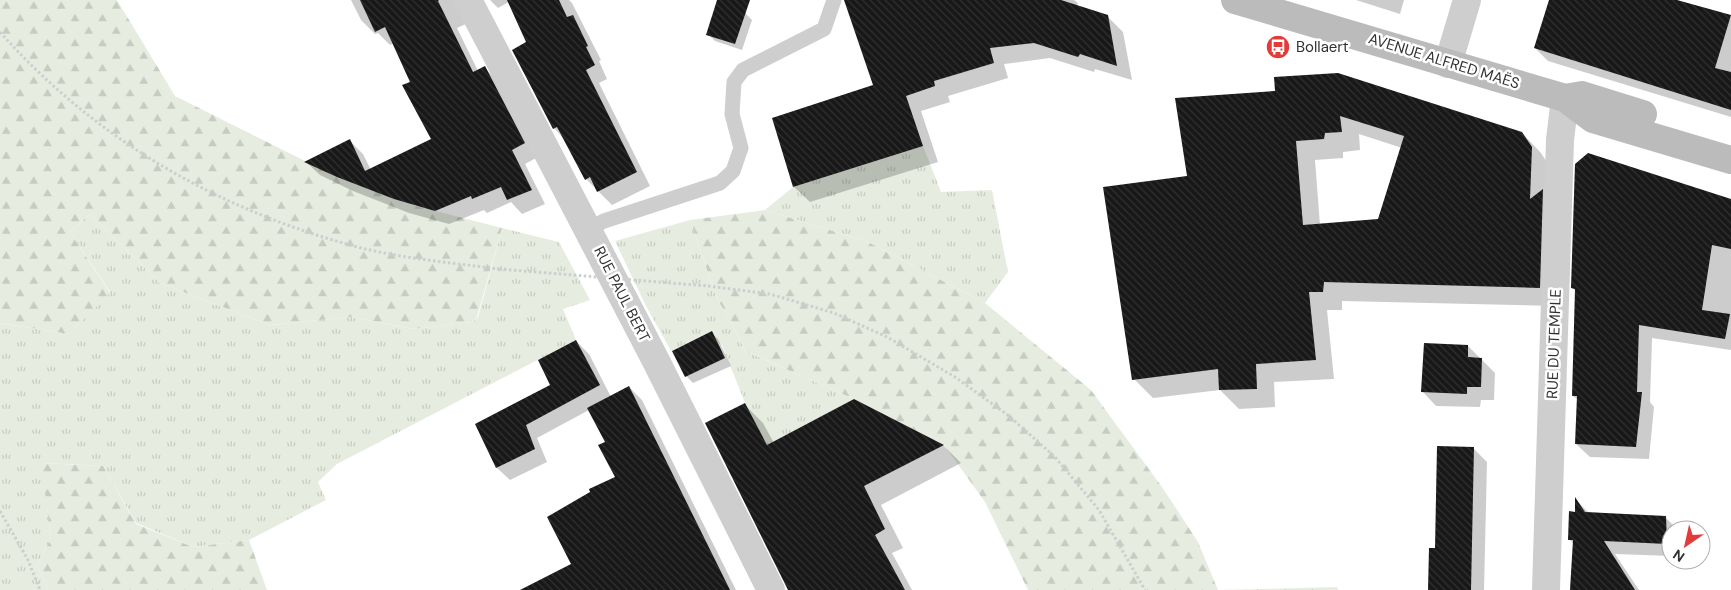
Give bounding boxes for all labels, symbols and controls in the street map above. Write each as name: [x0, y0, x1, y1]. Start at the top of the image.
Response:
street label: AVENUE ALFRED MAËS: [1366, 28, 1522, 94]
bus stop icon: Bollaert: [1265, 34, 1291, 60]
place label: Bollaert: [1296, 37, 1349, 57]
street label: RUE PAUL BERT: [589, 243, 655, 345]
street label: RUE DU TEMPLE: [1542, 289, 1566, 399]
north arrow: [1661, 520, 1711, 570]
text: N: [1669, 545, 1688, 566]

